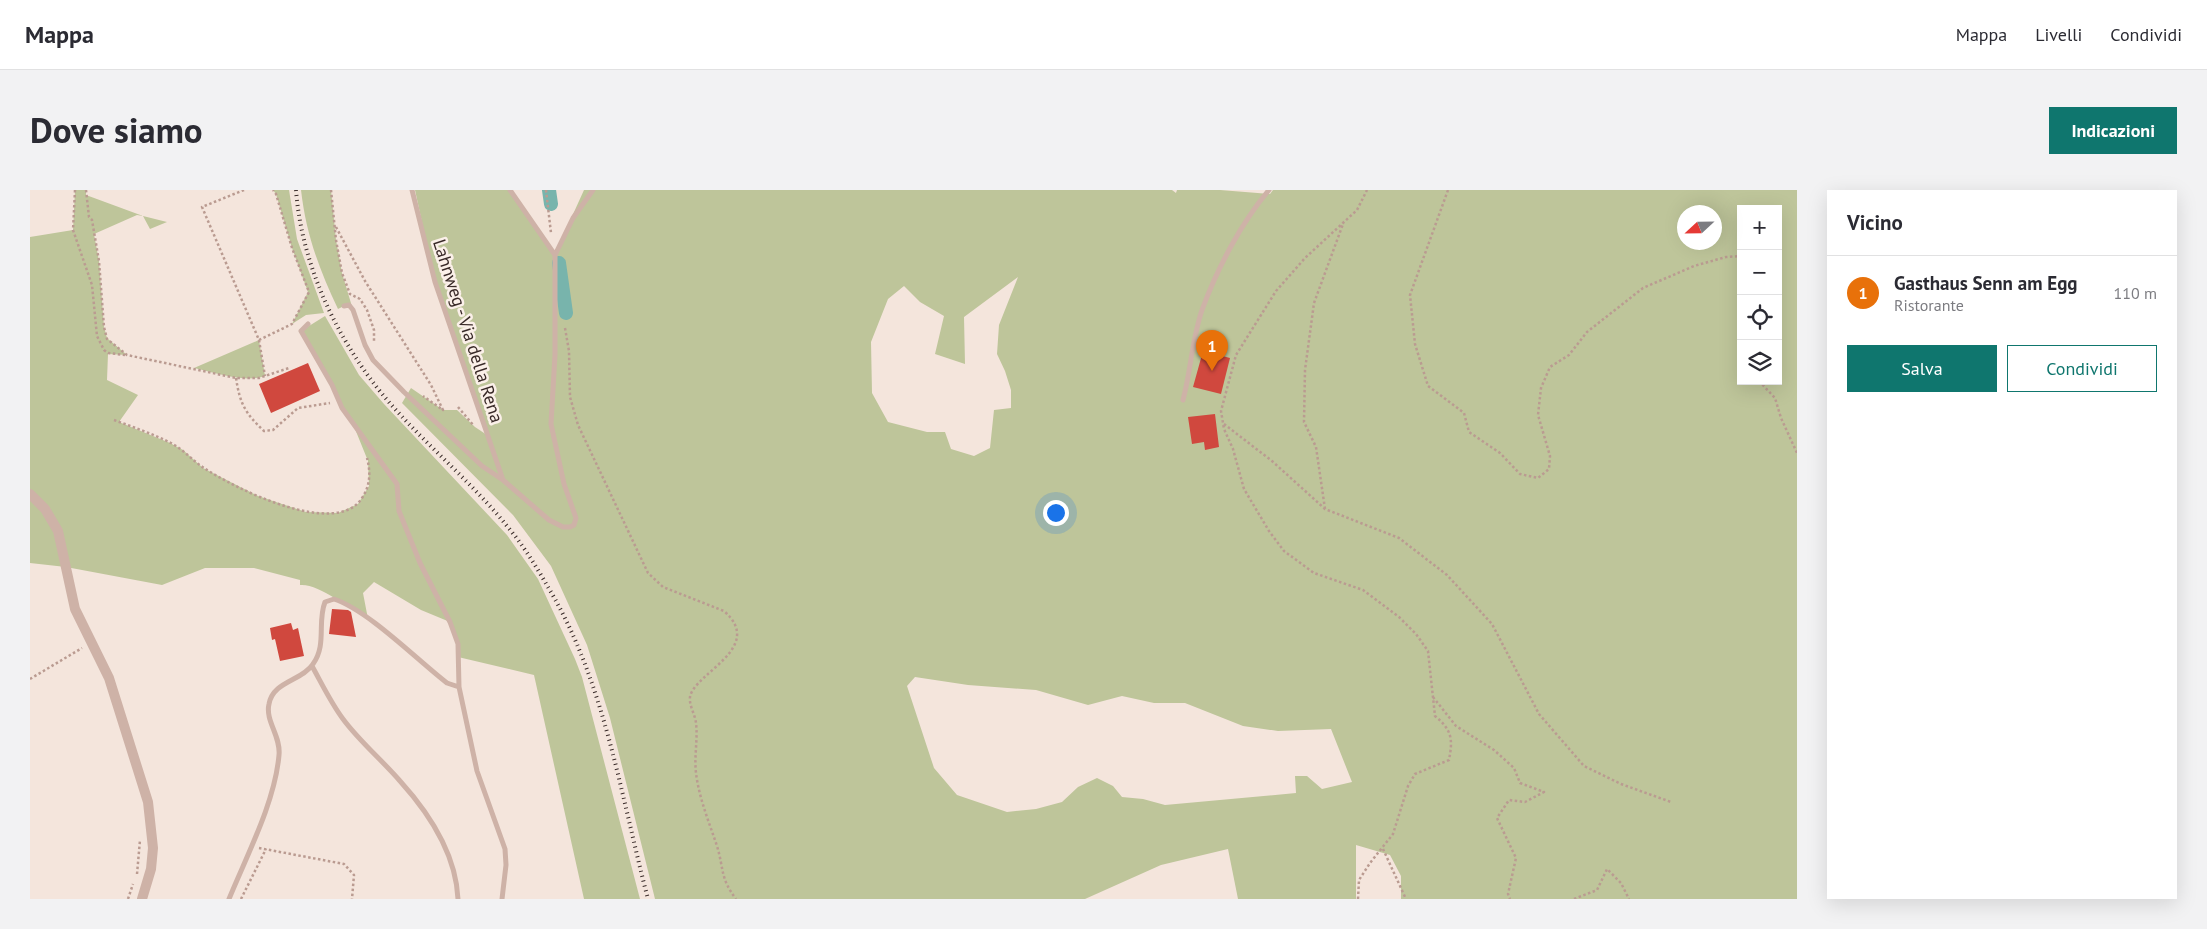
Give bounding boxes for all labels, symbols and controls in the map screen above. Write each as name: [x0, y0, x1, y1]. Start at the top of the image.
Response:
text: Mappa: [25, 19, 94, 50]
text: Mappa: [1956, 23, 2007, 46]
text: Livelli: [2035, 23, 2082, 46]
text: Condividi: [2110, 23, 2182, 46]
text: Dove siamo: [30, 107, 203, 153]
button: Indicazioni: [2049, 107, 2177, 154]
north arrow: [1677, 205, 1722, 250]
map controls: [1737, 205, 1782, 385]
button: +: [1737, 205, 1782, 250]
text: Vicino: [1847, 209, 1903, 236]
street label: Lahnweg - Via della Rena: [428, 236, 509, 425]
button: −: [1737, 250, 1782, 295]
text: Gasthaus Senn am Egg: [1894, 271, 2078, 295]
text: 1: [1858, 283, 1868, 303]
text: 110 m: [2114, 283, 2157, 303]
button: locate: [1737, 295, 1782, 340]
text: Ristorante: [1894, 295, 1964, 315]
pin: 1: [1196, 330, 1228, 371]
button: layers: [1737, 340, 1782, 385]
button: Salva: [1847, 345, 1997, 392]
button: Condividi: [2007, 345, 2157, 392]
your location: [1043, 500, 1069, 526]

